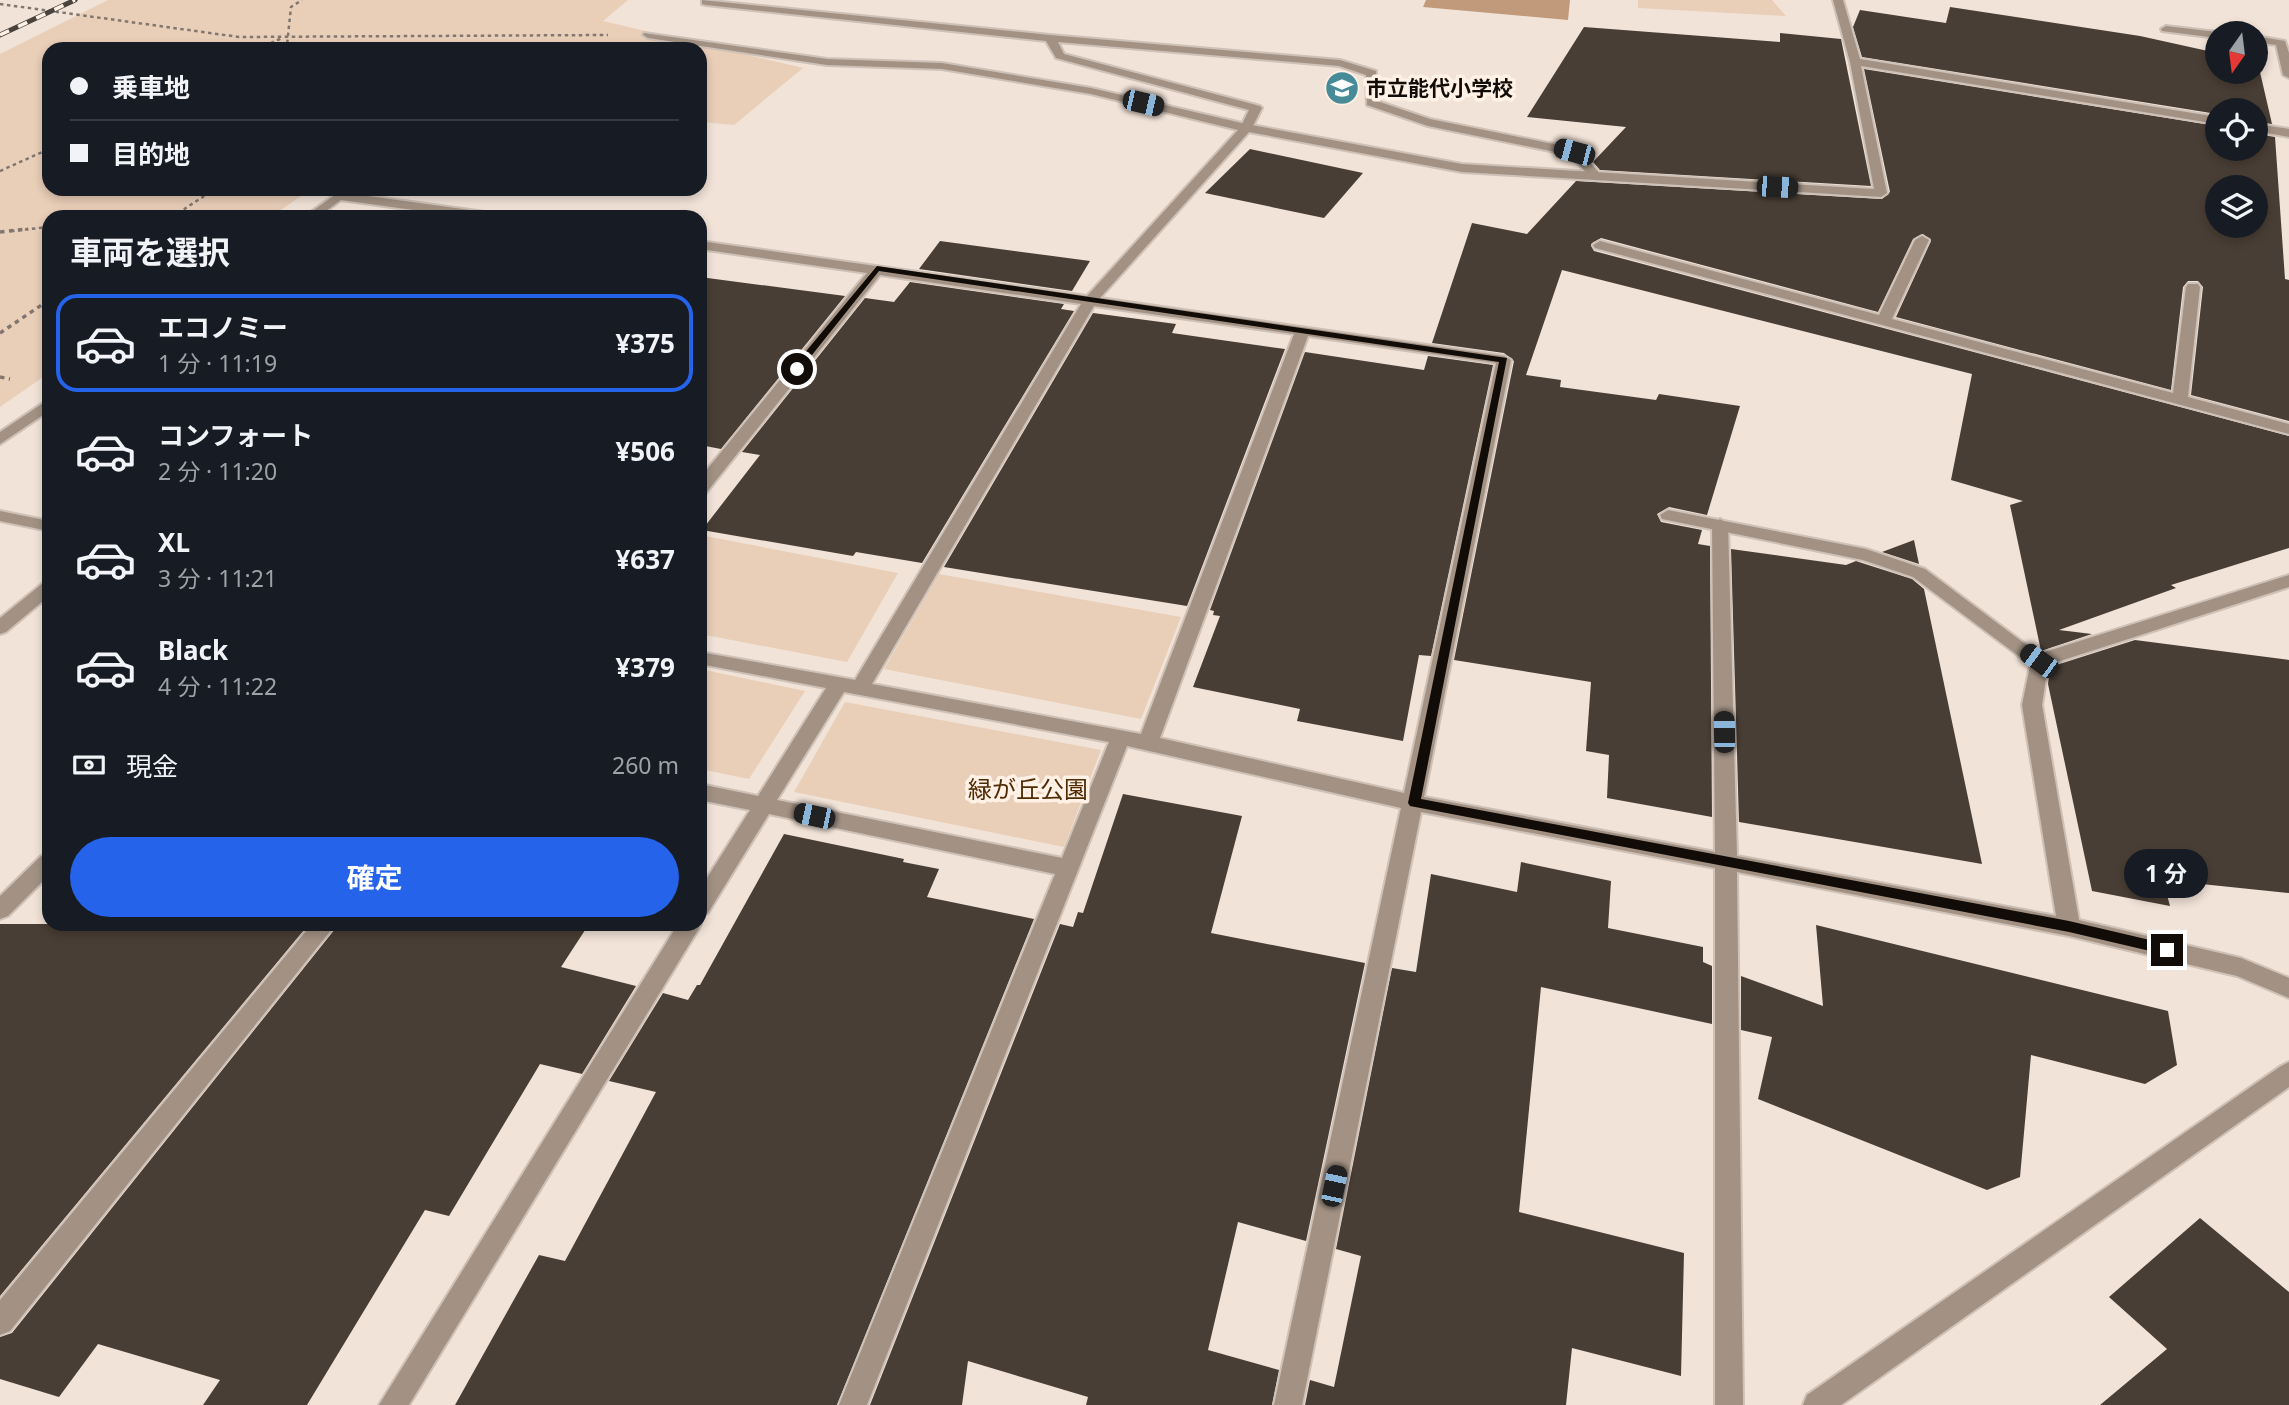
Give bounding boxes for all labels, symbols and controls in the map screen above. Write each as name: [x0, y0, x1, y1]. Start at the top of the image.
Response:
north arrow: [2205, 21, 2268, 84]
map controls: [2205, 21, 2268, 238]
text: 乗車地: [112, 69, 190, 105]
school or university icon: 市立能代小学校: [1323, 69, 1361, 107]
place label: 市立能代小学校: [1366, 74, 1513, 102]
car: [1121, 88, 1166, 118]
button: locate: [2205, 98, 2268, 161]
text: 目的地: [112, 136, 190, 172]
car: [1551, 136, 1598, 168]
car: [1756, 175, 1799, 199]
button: layers: [2205, 175, 2268, 238]
text: 車両を選択: [70, 230, 230, 273]
text: エコノミー: [158, 309, 288, 345]
icon: car: [74, 312, 137, 375]
text: ¥375: [616, 325, 675, 361]
text: 1 分 · 11:19: [158, 347, 277, 379]
route start: [781, 353, 813, 385]
text: コンフォート: [158, 417, 313, 453]
icon: car: [74, 420, 137, 483]
text: ¥506: [616, 433, 675, 469]
text: 2 分 · 11:20: [158, 455, 277, 487]
text: XL: [158, 524, 190, 560]
icon: car: [74, 528, 137, 591]
text: ¥637: [616, 541, 675, 577]
text: 3 分 · 11:21: [158, 562, 277, 594]
text: Black: [158, 632, 228, 668]
icon: car: [74, 636, 137, 699]
car: [2016, 640, 2063, 682]
text: ¥379: [616, 649, 675, 685]
text: 4 分 · 11:22: [158, 670, 277, 702]
car: [1714, 711, 1735, 753]
icon: cash: [70, 746, 108, 784]
text: 現金: [126, 748, 178, 784]
text: 260 m: [612, 749, 679, 781]
park label: 緑が丘公園: [968, 772, 1088, 805]
car: [792, 801, 837, 831]
button: 確定: [70, 837, 679, 917]
callout: 1 分: [2125, 848, 2209, 898]
text: 1 分: [2145, 857, 2187, 889]
route end: [2151, 934, 2183, 966]
car: [1320, 1163, 1349, 1209]

